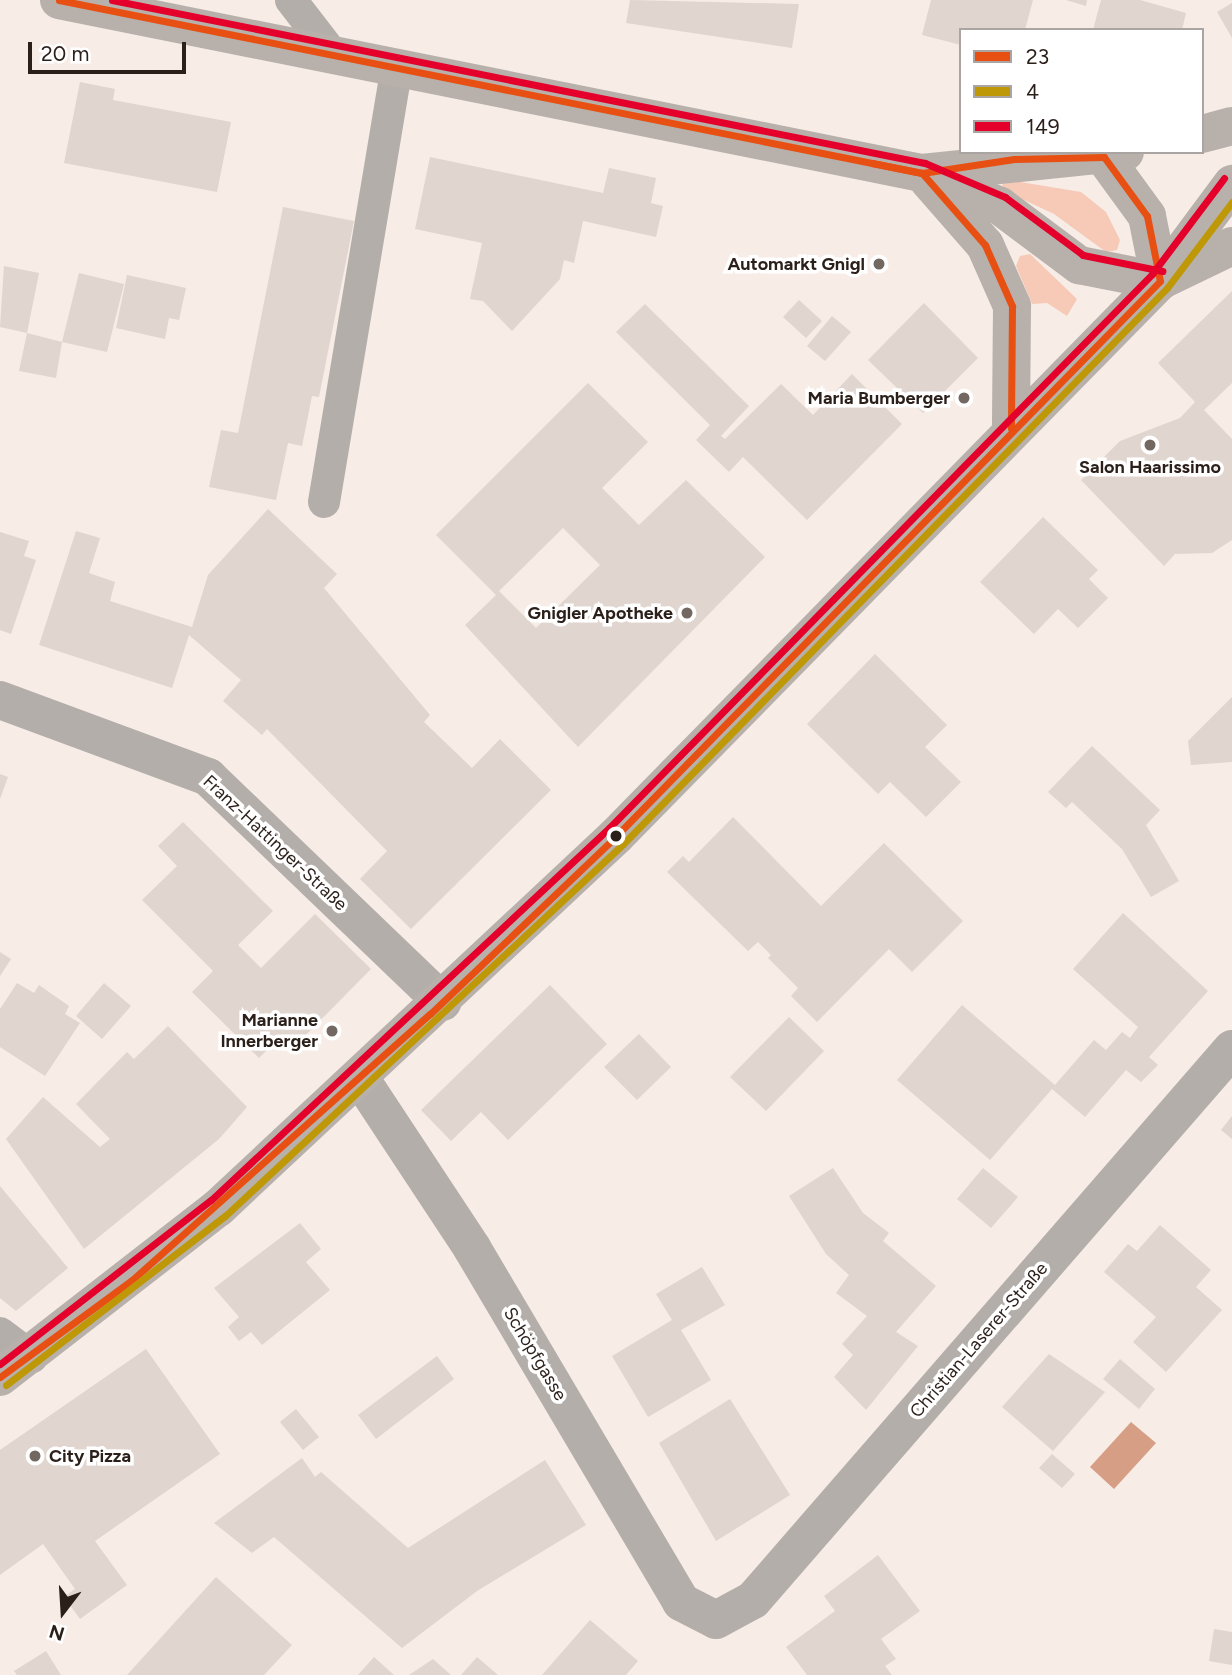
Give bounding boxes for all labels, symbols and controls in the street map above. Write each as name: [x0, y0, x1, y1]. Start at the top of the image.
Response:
scale bar: [32, 28, 189, 72]
legend: [959, 28, 1204, 154]
text: 20 m: [41, 41, 89, 66]
text: 23: [1026, 44, 1049, 69]
text: 4: [1026, 79, 1039, 104]
text: 149: [1026, 114, 1060, 139]
place label: Automarkt Gnigl: [728, 253, 865, 275]
marker: Automarkt Gnigl: [871, 256, 887, 272]
place label: Maria Bumberger: [807, 387, 950, 409]
marker: Maria Bumberger: [956, 390, 972, 406]
marker: Salon Haarissimo: [1142, 437, 1158, 453]
place label: Salon Haarissimo: [1079, 456, 1221, 478]
place label: Gnigler Apotheke: [528, 602, 673, 624]
marker: Gnigler Apotheke: [679, 605, 695, 621]
street label: Franz-Hattinger-Straße: [199, 771, 351, 915]
unlabelled marker: [609, 829, 623, 843]
place label: Marianne Innerberger: [220, 1010, 318, 1052]
marker: Marianne Innerberger: [324, 1023, 340, 1039]
street label: Christian-Laserer-Straße: [906, 1258, 1052, 1422]
street label: Schöpfgasse: [499, 1304, 571, 1404]
place label: City Pizza: [49, 1445, 131, 1467]
marker: City Pizza: [27, 1448, 43, 1464]
north arrow: [28, 1577, 98, 1647]
text: N: [46, 1619, 67, 1646]

